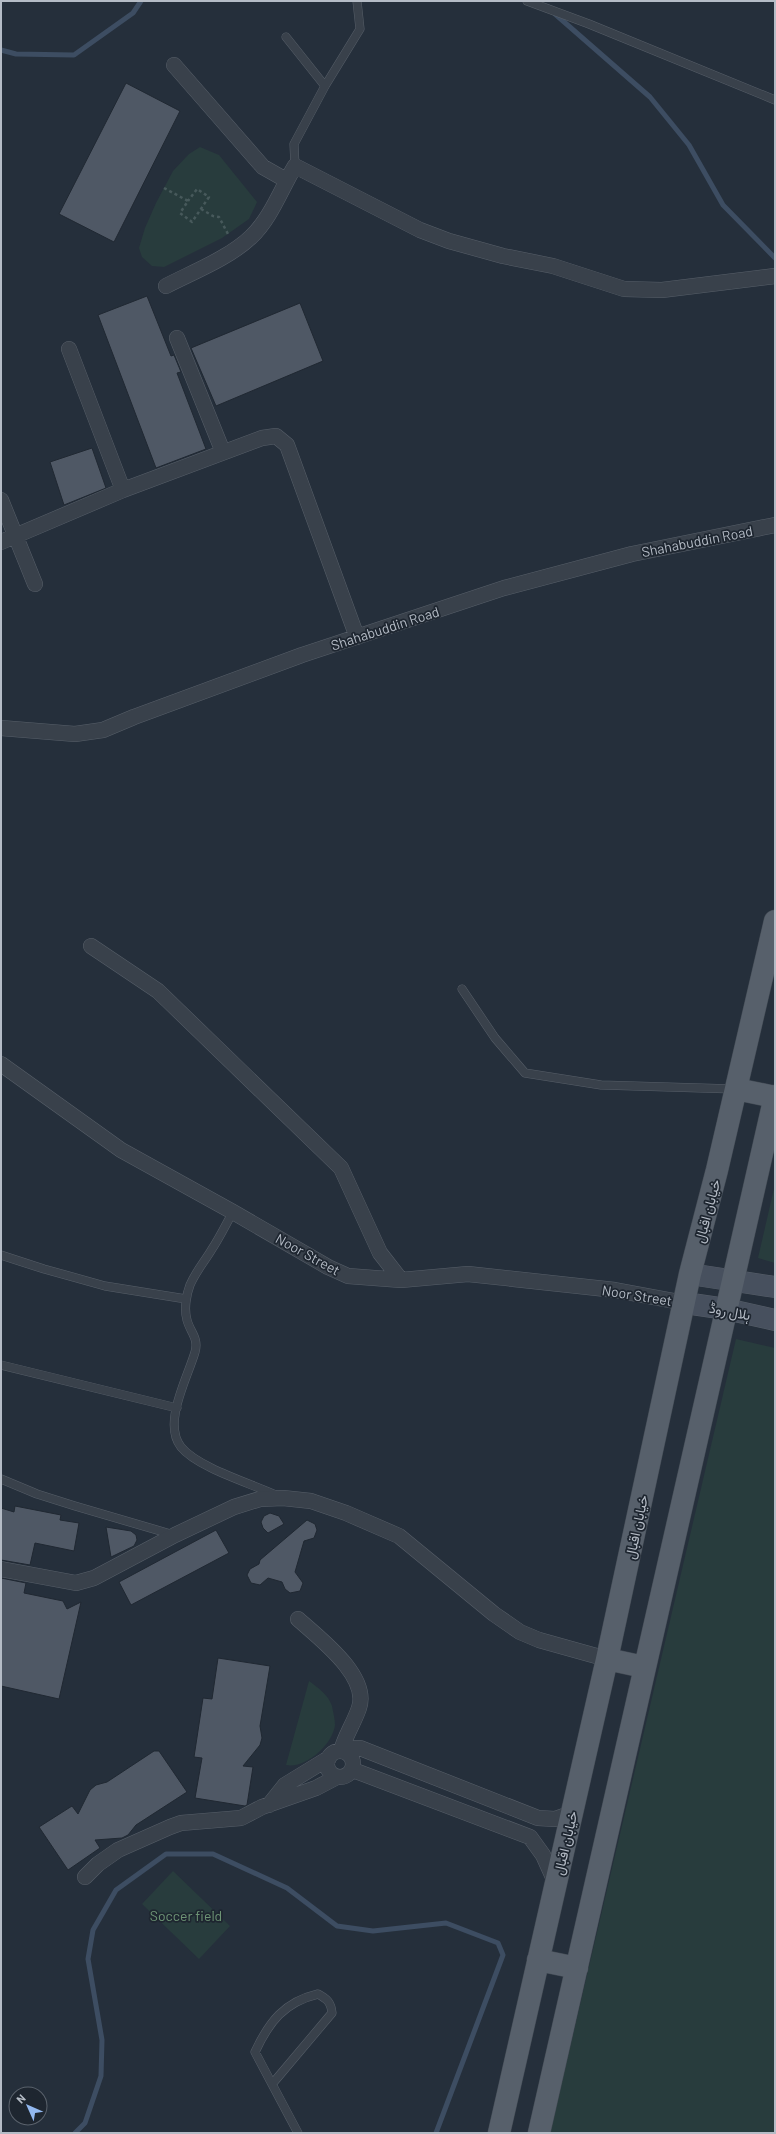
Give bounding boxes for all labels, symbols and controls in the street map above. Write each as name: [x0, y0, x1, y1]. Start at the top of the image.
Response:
street label: Shahabuddin Road: [640, 522, 754, 560]
street label: Shahabuddin Road: [329, 602, 441, 654]
street label: خیابان اقبال: [690, 1177, 726, 1245]
street label: Noor Street: [273, 1229, 343, 1279]
street label: Noor Street: [601, 1281, 673, 1309]
street label: ہلال روڈ: [708, 1299, 752, 1325]
street label: خیابان اقبال: [621, 1493, 653, 1561]
street label: خیابان اقبال: [549, 1809, 583, 1877]
park label: Soccer field: [150, 1907, 222, 1924]
north arrow: [8, 2086, 48, 2126]
text: N: [13, 2091, 28, 2106]

